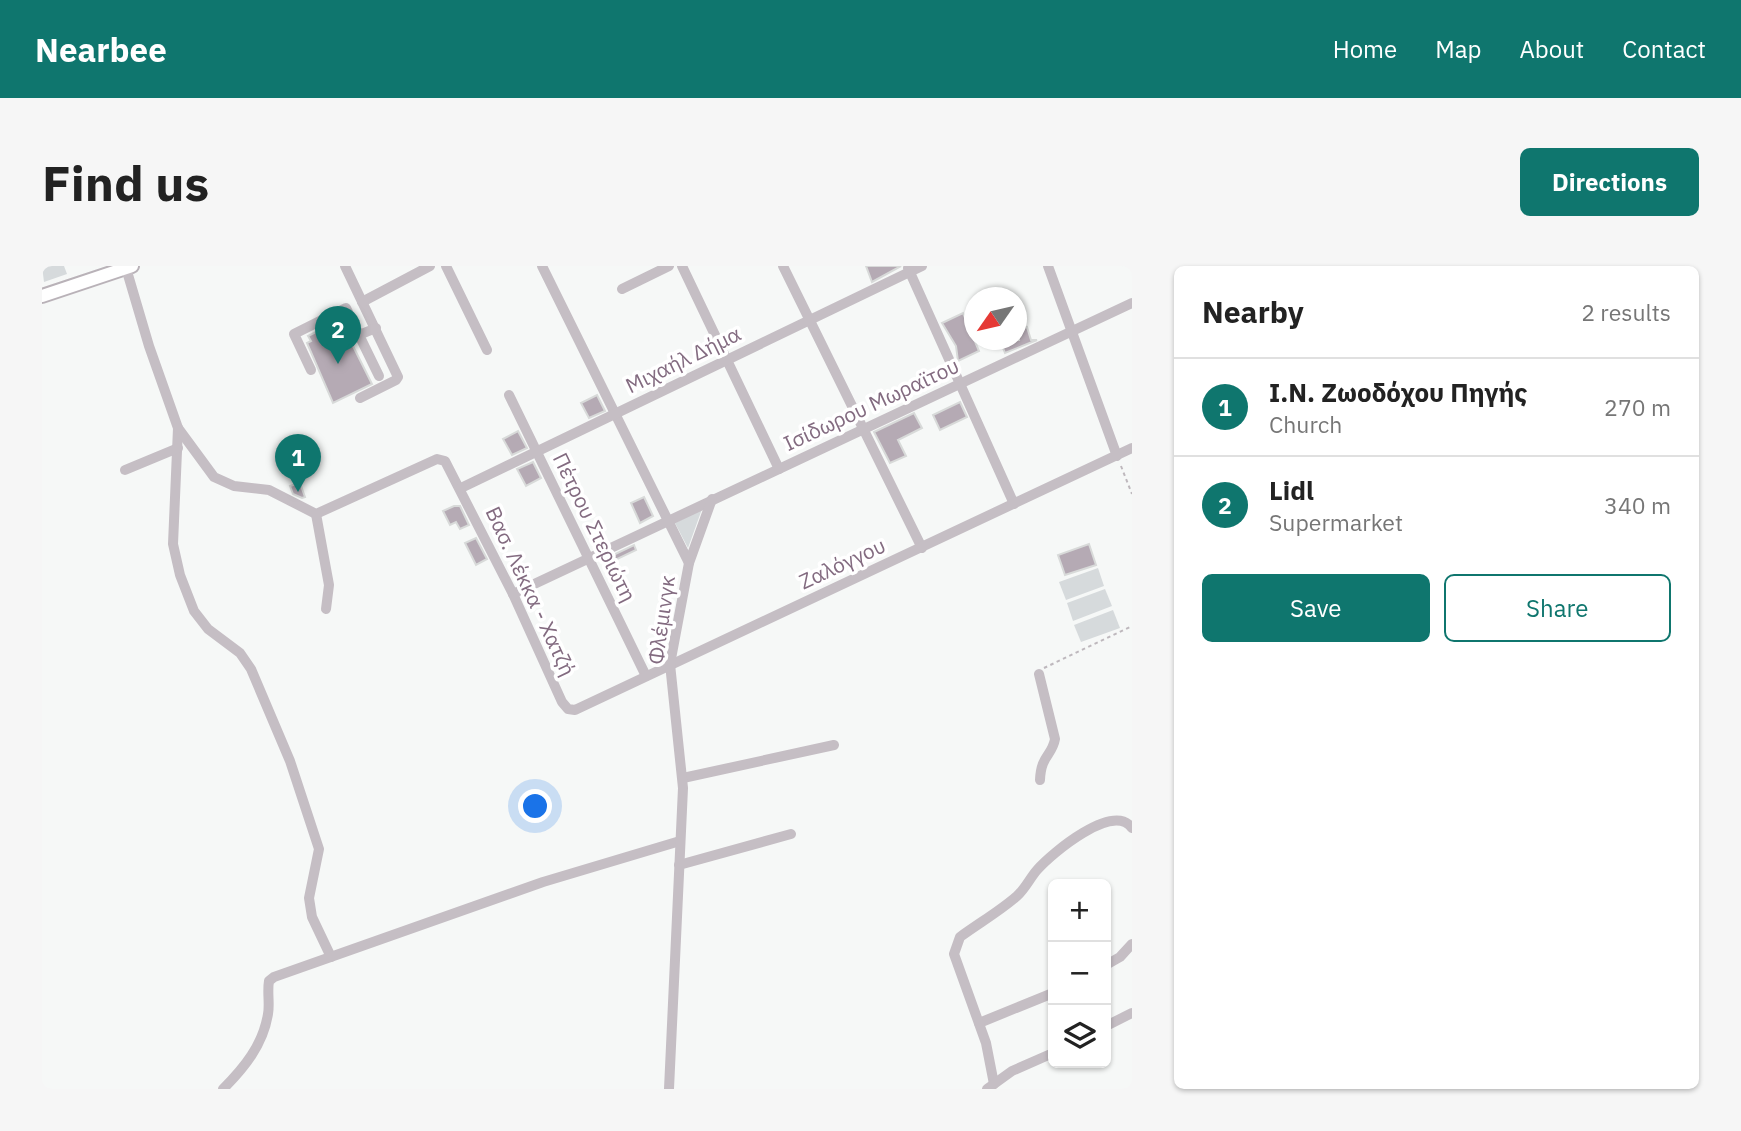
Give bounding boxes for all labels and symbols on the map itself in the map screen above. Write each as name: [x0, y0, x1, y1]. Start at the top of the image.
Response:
north arrow: [964, 287, 1027, 350]
pin: 2: [315, 306, 361, 364]
street label: Μιχαήλ Δήμα: [621, 319, 745, 399]
street label: Ισίδωρου Μωραϊτου: [779, 351, 963, 457]
pin: 1: [275, 434, 321, 492]
street label: Πέτρου Στεριώτη: [547, 448, 643, 606]
street label: Βασ. Λέκκα - Χατζή: [479, 502, 583, 680]
street label: Ζαλόγγου: [794, 531, 890, 595]
street label: Φλέμινγκ: [641, 574, 681, 666]
your location: [518, 789, 552, 823]

